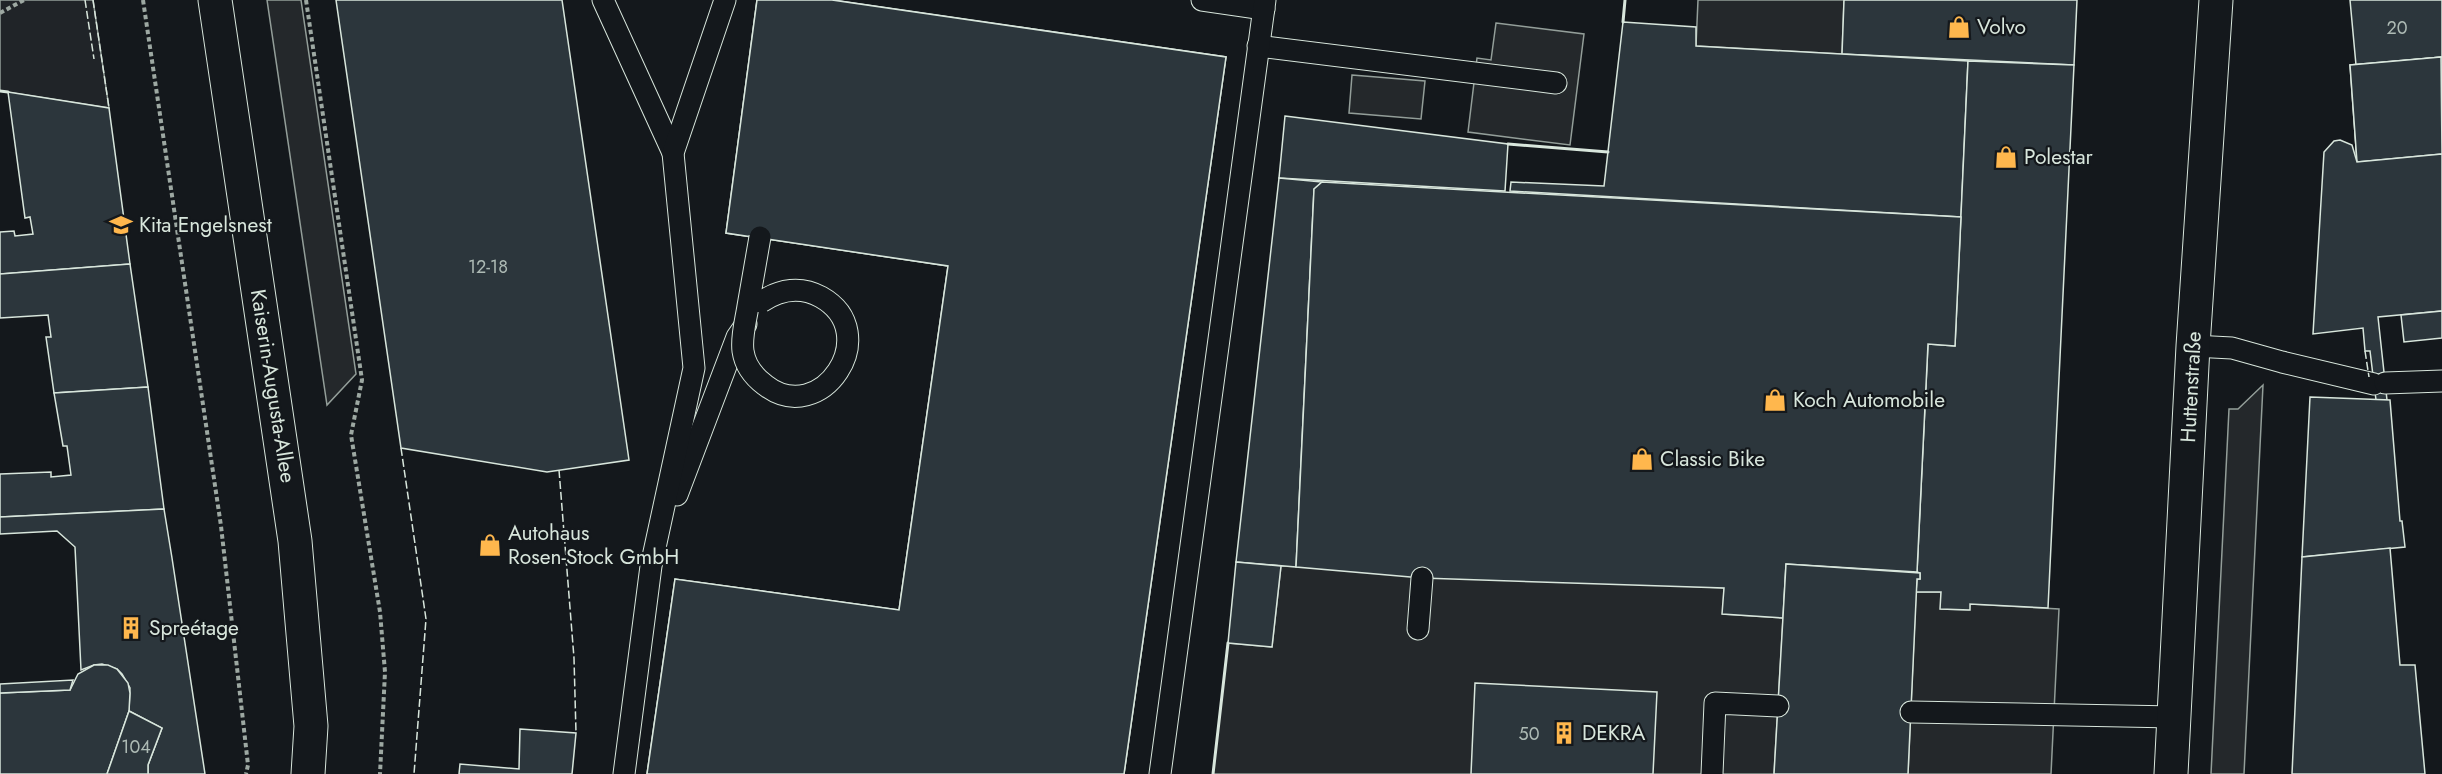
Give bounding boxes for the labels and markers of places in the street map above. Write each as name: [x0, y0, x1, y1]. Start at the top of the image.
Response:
place label: Volvo: [1977, 12, 2026, 42]
shop icon: Volvo: [1946, 14, 1972, 40]
place label: Polestar: [2024, 142, 2094, 172]
shop icon: Polestar: [1993, 144, 2019, 170]
place label: Kita Engelsnest: [139, 210, 272, 240]
school or university icon: Kita Engelsnest: [108, 212, 134, 238]
place label: Koch Automobile: [1793, 385, 1945, 415]
shop icon: Koch Automobile: [1762, 387, 1788, 413]
place label: Classic Bike: [1660, 444, 1765, 474]
shop icon: Classic Bike: [1629, 446, 1655, 472]
place label: Autohaus Rosen-Stock GmbH: [508, 518, 679, 572]
shop icon: Autohaus Rosen-Stock GmbH: [477, 532, 503, 558]
place label: Spreétage: [149, 613, 239, 643]
building icon: Spreétage: [118, 615, 144, 641]
place label: DEKRA: [1582, 718, 1645, 748]
building icon: DEKRA: [1551, 720, 1577, 746]

